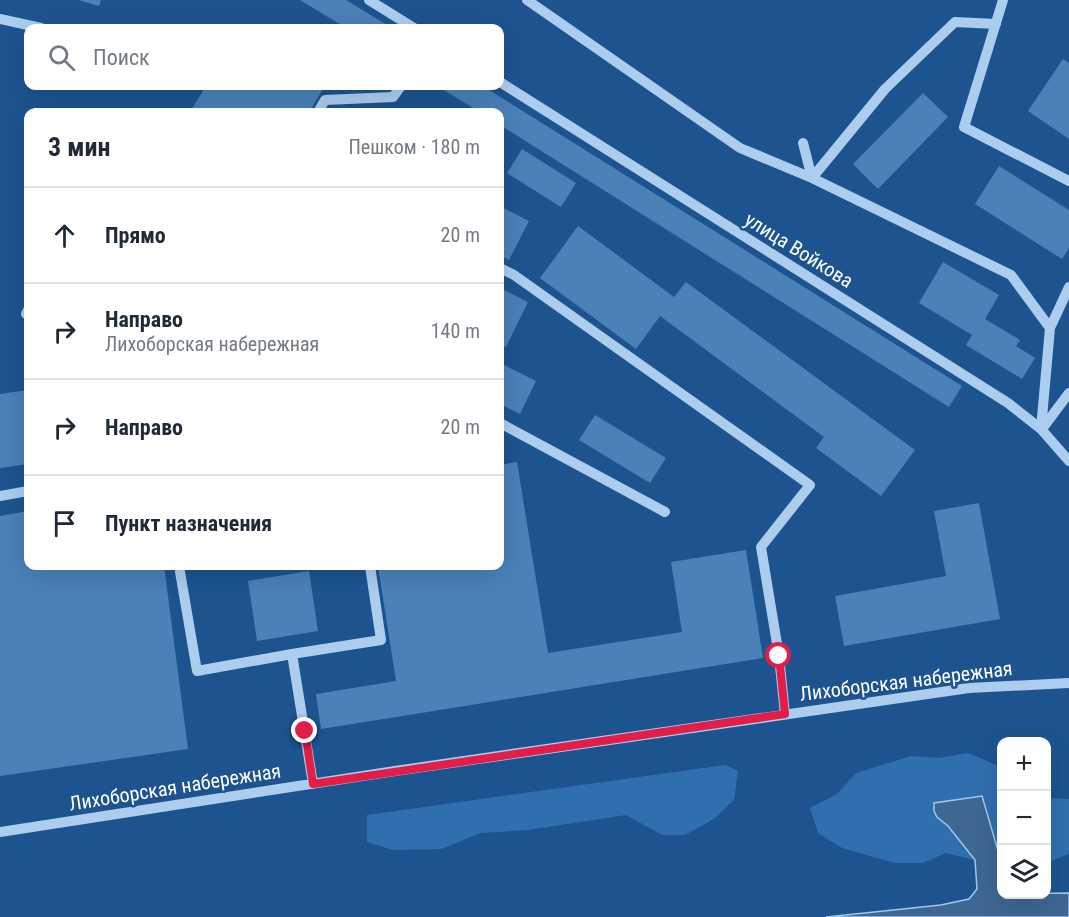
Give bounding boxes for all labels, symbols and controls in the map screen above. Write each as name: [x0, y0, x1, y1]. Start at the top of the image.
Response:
search box: [24, 24, 504, 90]
icon: search: [45, 41, 78, 74]
text: Поиск: [93, 45, 150, 70]
text: 3 мин: [48, 132, 110, 162]
text: Пешком · 180 m: [348, 135, 480, 159]
street label: улица Войкова: [740, 207, 858, 293]
icon: ahead: [48, 219, 81, 252]
text: Прямо: [105, 223, 166, 248]
text: 20 m: [441, 223, 480, 247]
text: Направо: [105, 307, 183, 332]
icon: right: [48, 315, 81, 348]
text: 140 m: [431, 319, 480, 343]
text: Лихоборская набережная: [105, 332, 319, 356]
icon: right: [48, 411, 81, 444]
text: Направо: [105, 415, 183, 440]
text: 20 m: [441, 415, 480, 439]
icon: arrive: [48, 507, 81, 540]
text: Пункт назначения: [105, 511, 272, 536]
route start: [765, 642, 791, 668]
street label: Лихоборская набережная: [798, 656, 1014, 706]
route end: [291, 717, 317, 743]
map controls: [997, 737, 1051, 899]
button: +: [997, 737, 1051, 791]
street label: Лихоборская набережная: [67, 758, 283, 816]
button: −: [997, 791, 1051, 845]
button: layers: [997, 845, 1051, 899]

